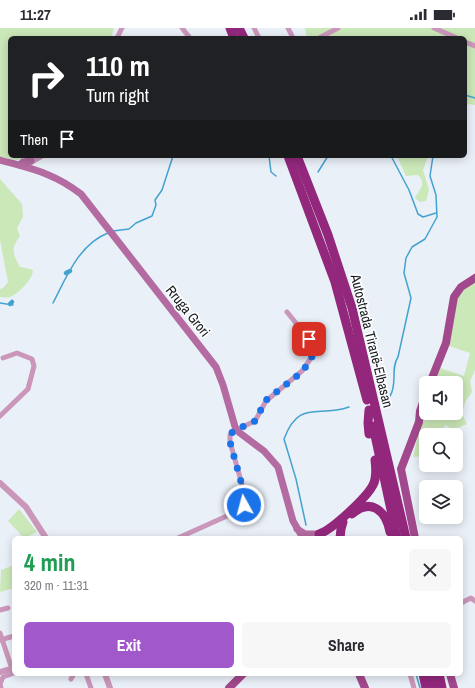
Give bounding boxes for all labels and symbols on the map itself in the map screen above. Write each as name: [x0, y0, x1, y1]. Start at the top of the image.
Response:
street label: Autostrada Tiranë-Elbasan: [346, 272, 397, 410]
street label: Rruga Grori: [162, 282, 214, 340]
pin: [292, 322, 326, 356]
position arrow: [223, 484, 265, 526]

